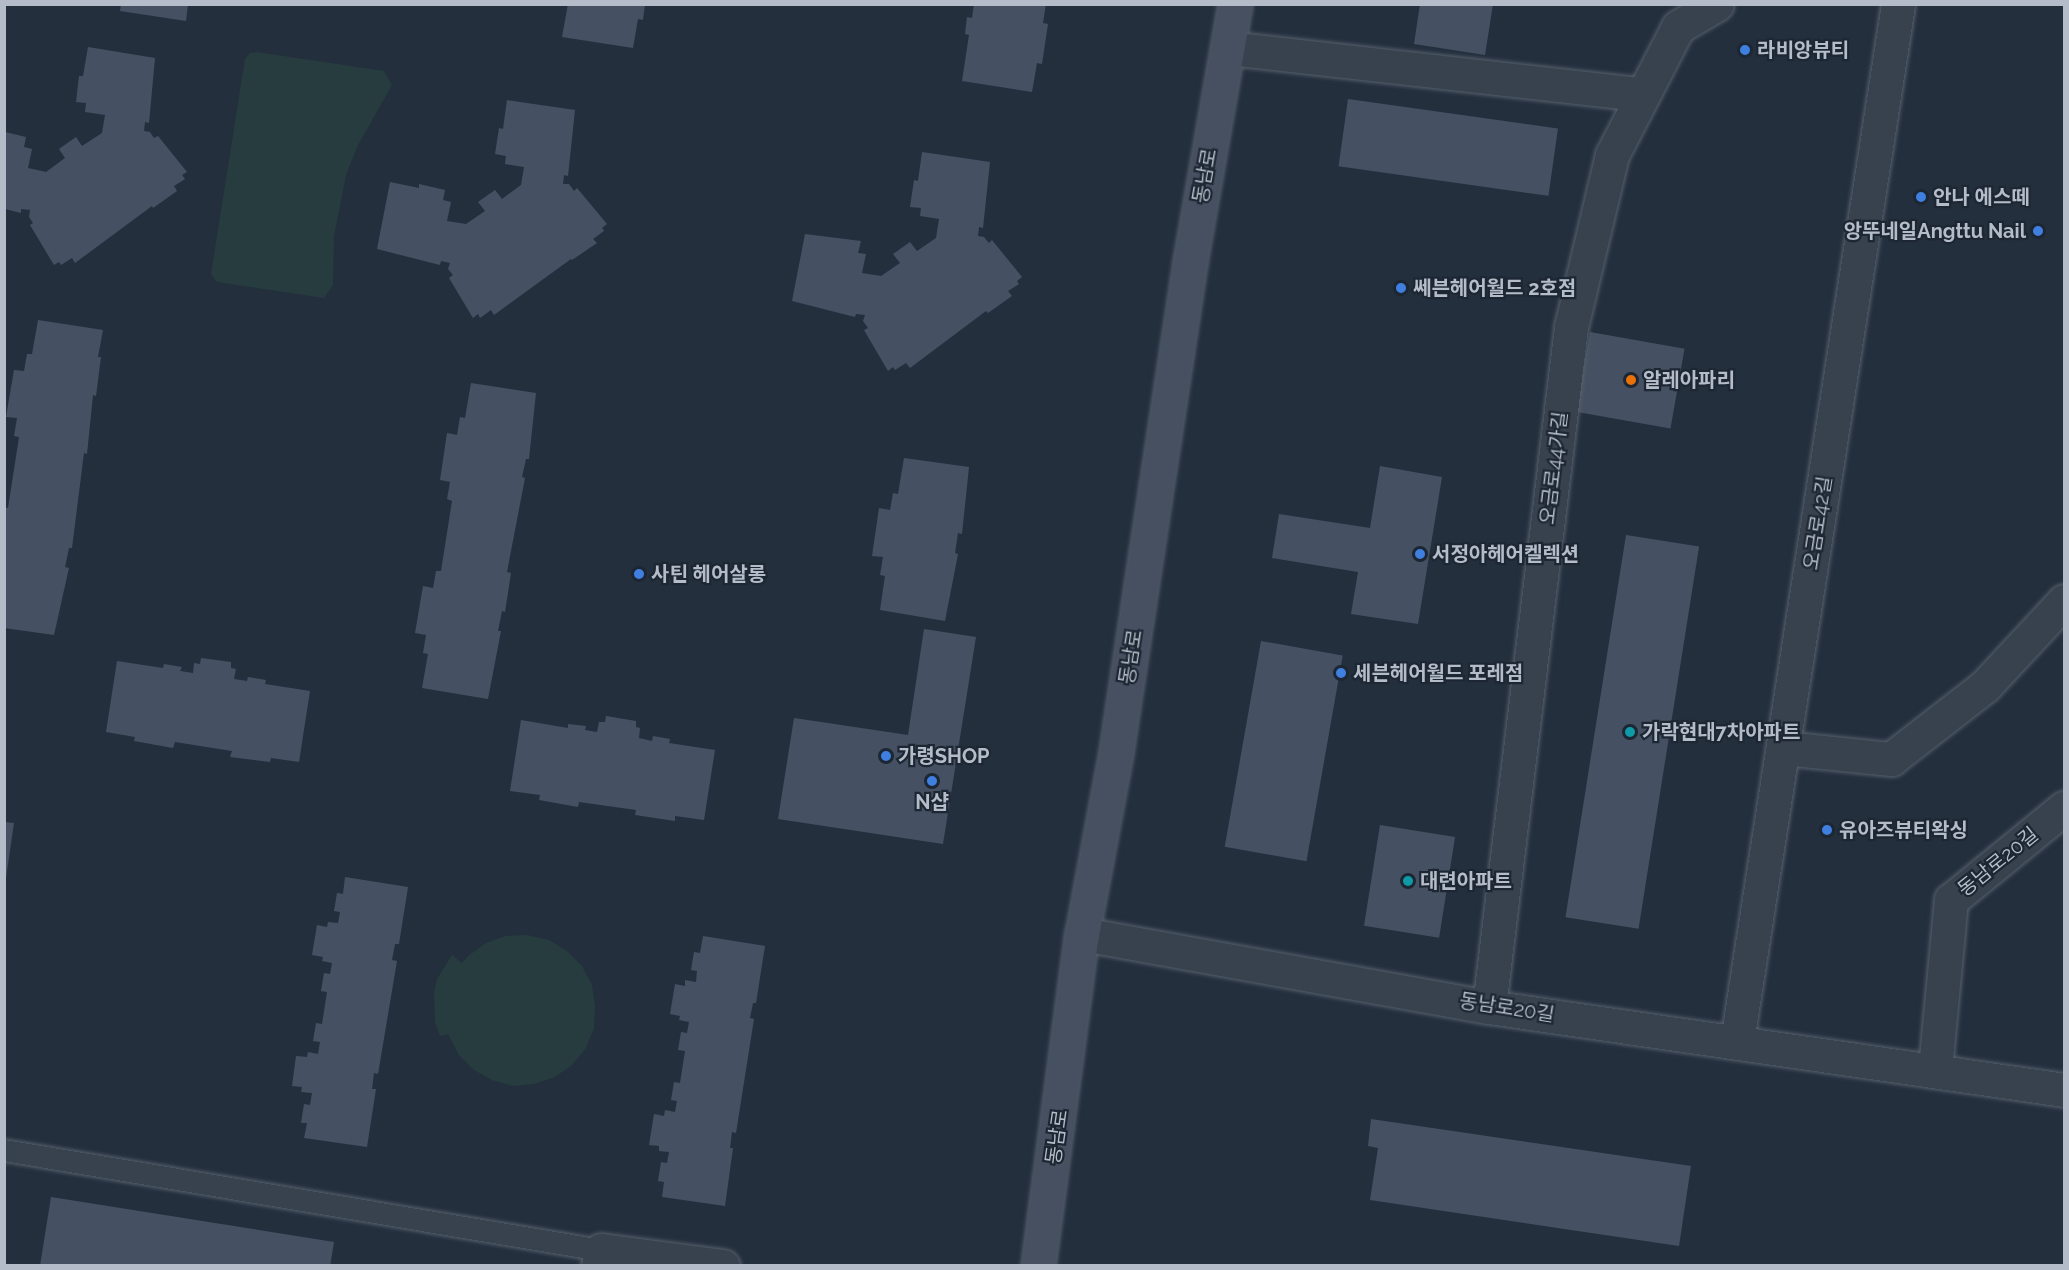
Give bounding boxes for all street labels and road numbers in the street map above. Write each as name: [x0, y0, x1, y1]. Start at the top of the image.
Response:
street label: 동남로: [1188, 147, 1222, 205]
street label: 오금로44가길: [1535, 410, 1573, 526]
street label: 오금로42길: [1799, 474, 1837, 572]
street label: 동남로: [1115, 628, 1147, 686]
street label: 동남로20길: [1953, 822, 2043, 902]
street label: 동남로20길: [1458, 989, 1556, 1027]
street label: 동남로: [1041, 1108, 1073, 1166]

